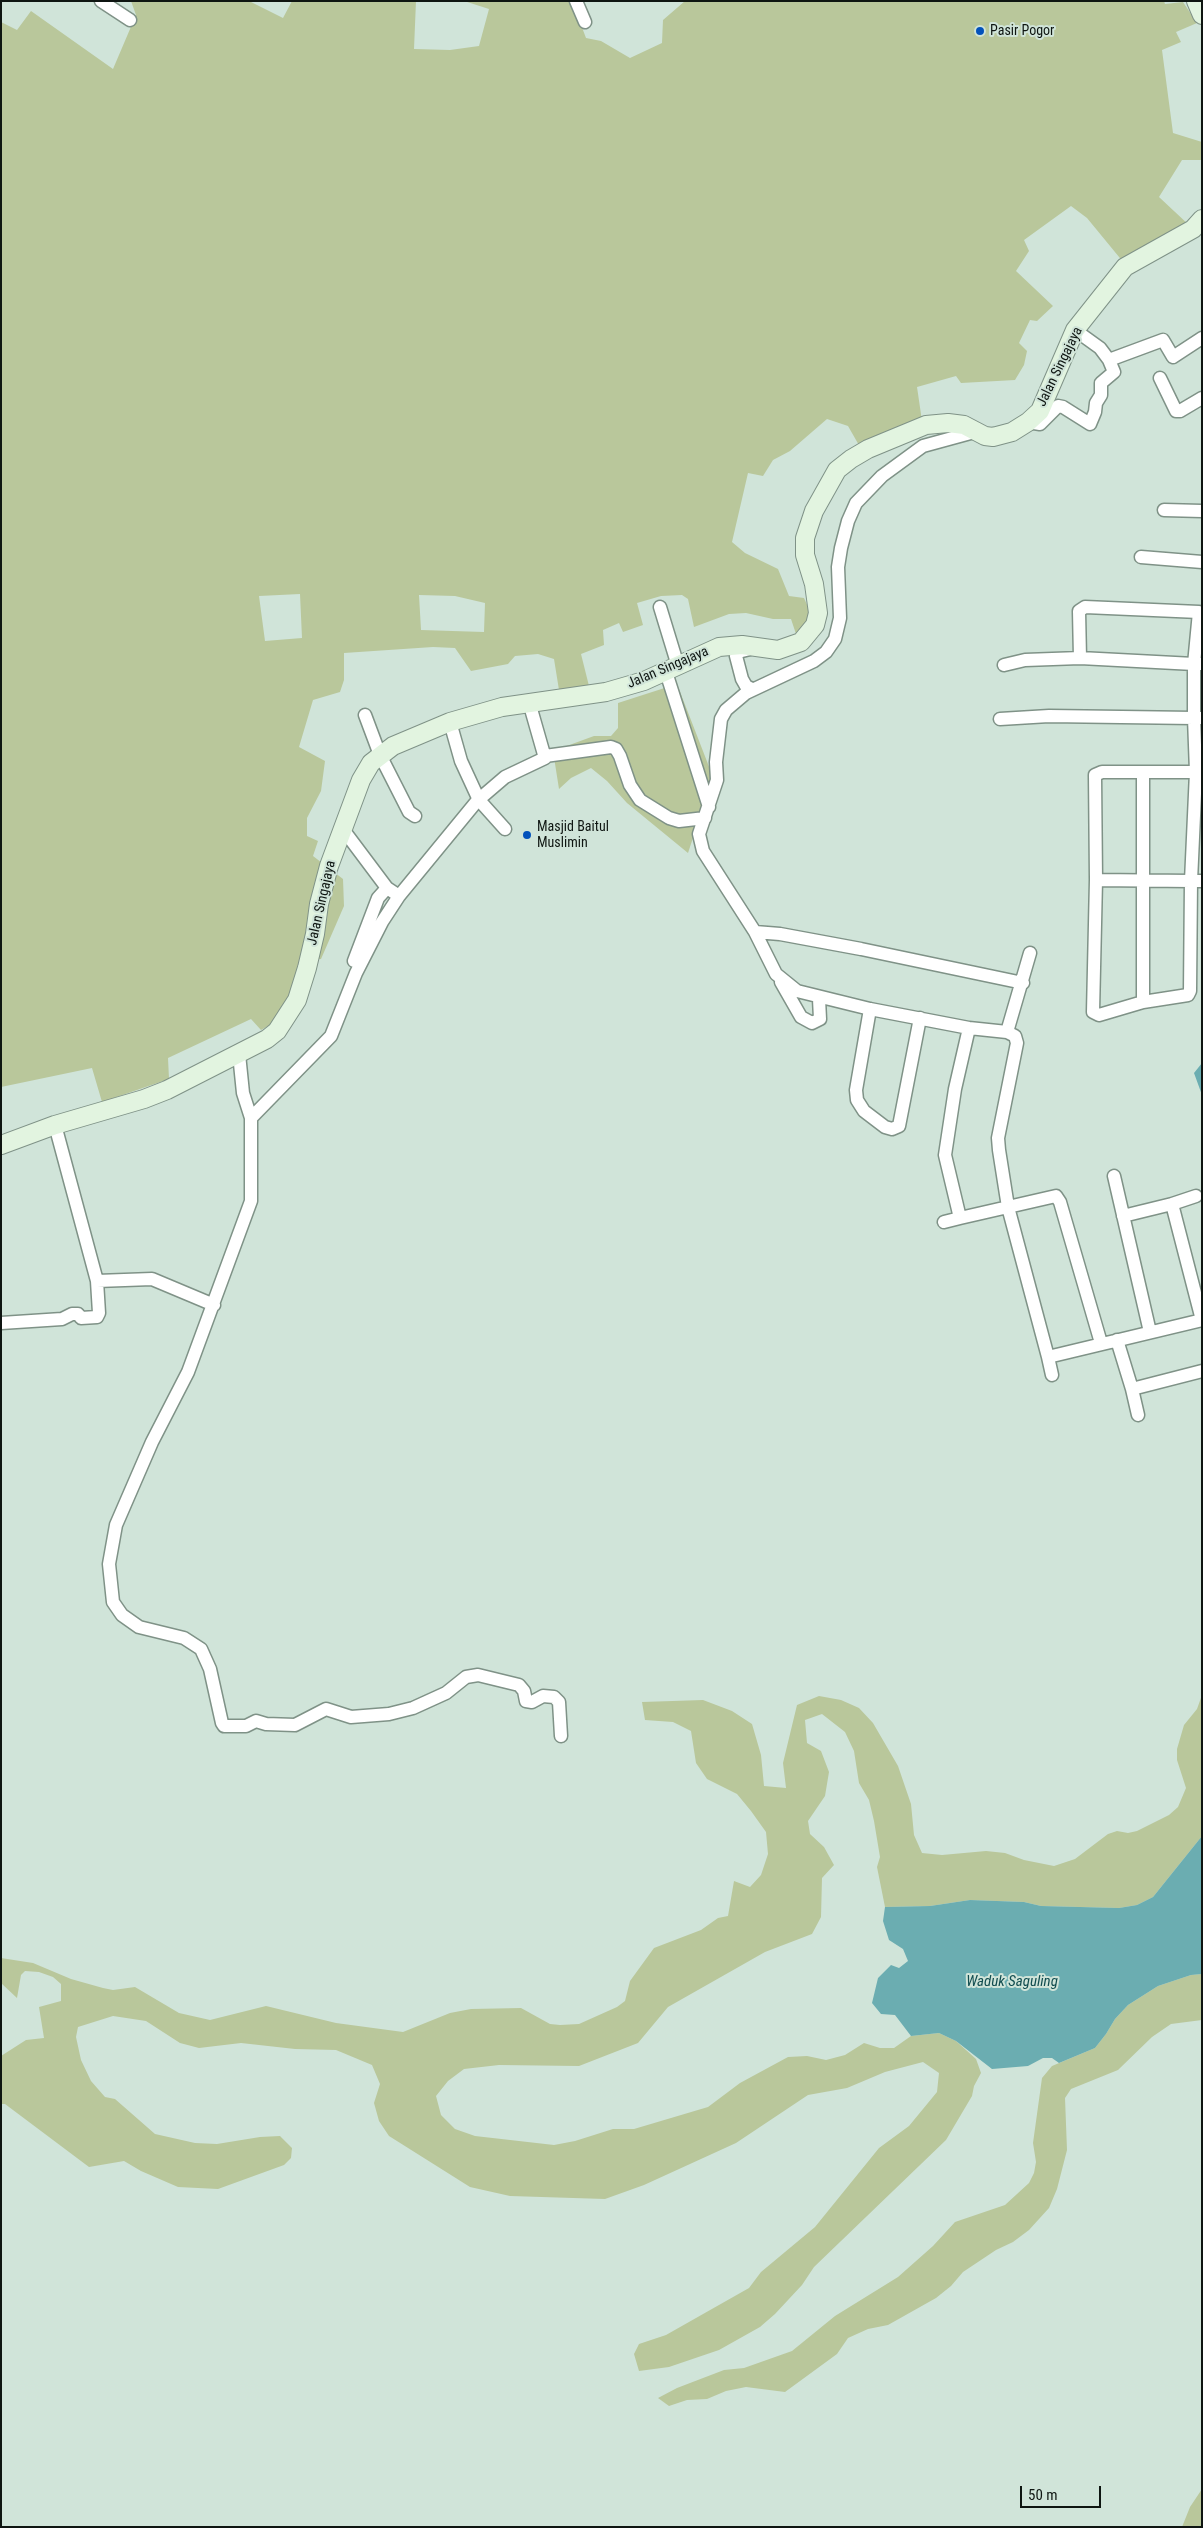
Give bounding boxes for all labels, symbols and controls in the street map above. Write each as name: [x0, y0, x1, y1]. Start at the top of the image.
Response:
place label: Pasir Pogor: [990, 23, 1054, 39]
marker: Pasir Pogor: [974, 25, 986, 37]
street label: Jalan Singajaya: [1034, 324, 1086, 410]
street label: Jalan Singajaya: [625, 643, 711, 693]
place label: Masjid Baitul Muslimin: [537, 819, 609, 852]
marker: Masjid Baitul Muslimin: [521, 829, 533, 841]
street label: Jalan Singajaya: [304, 859, 340, 947]
water label: Waduk Saguling: [966, 1973, 1058, 1991]
scale bar: [1023, 2476, 1104, 2508]
text: 50 m: [1028, 2486, 1058, 2504]

